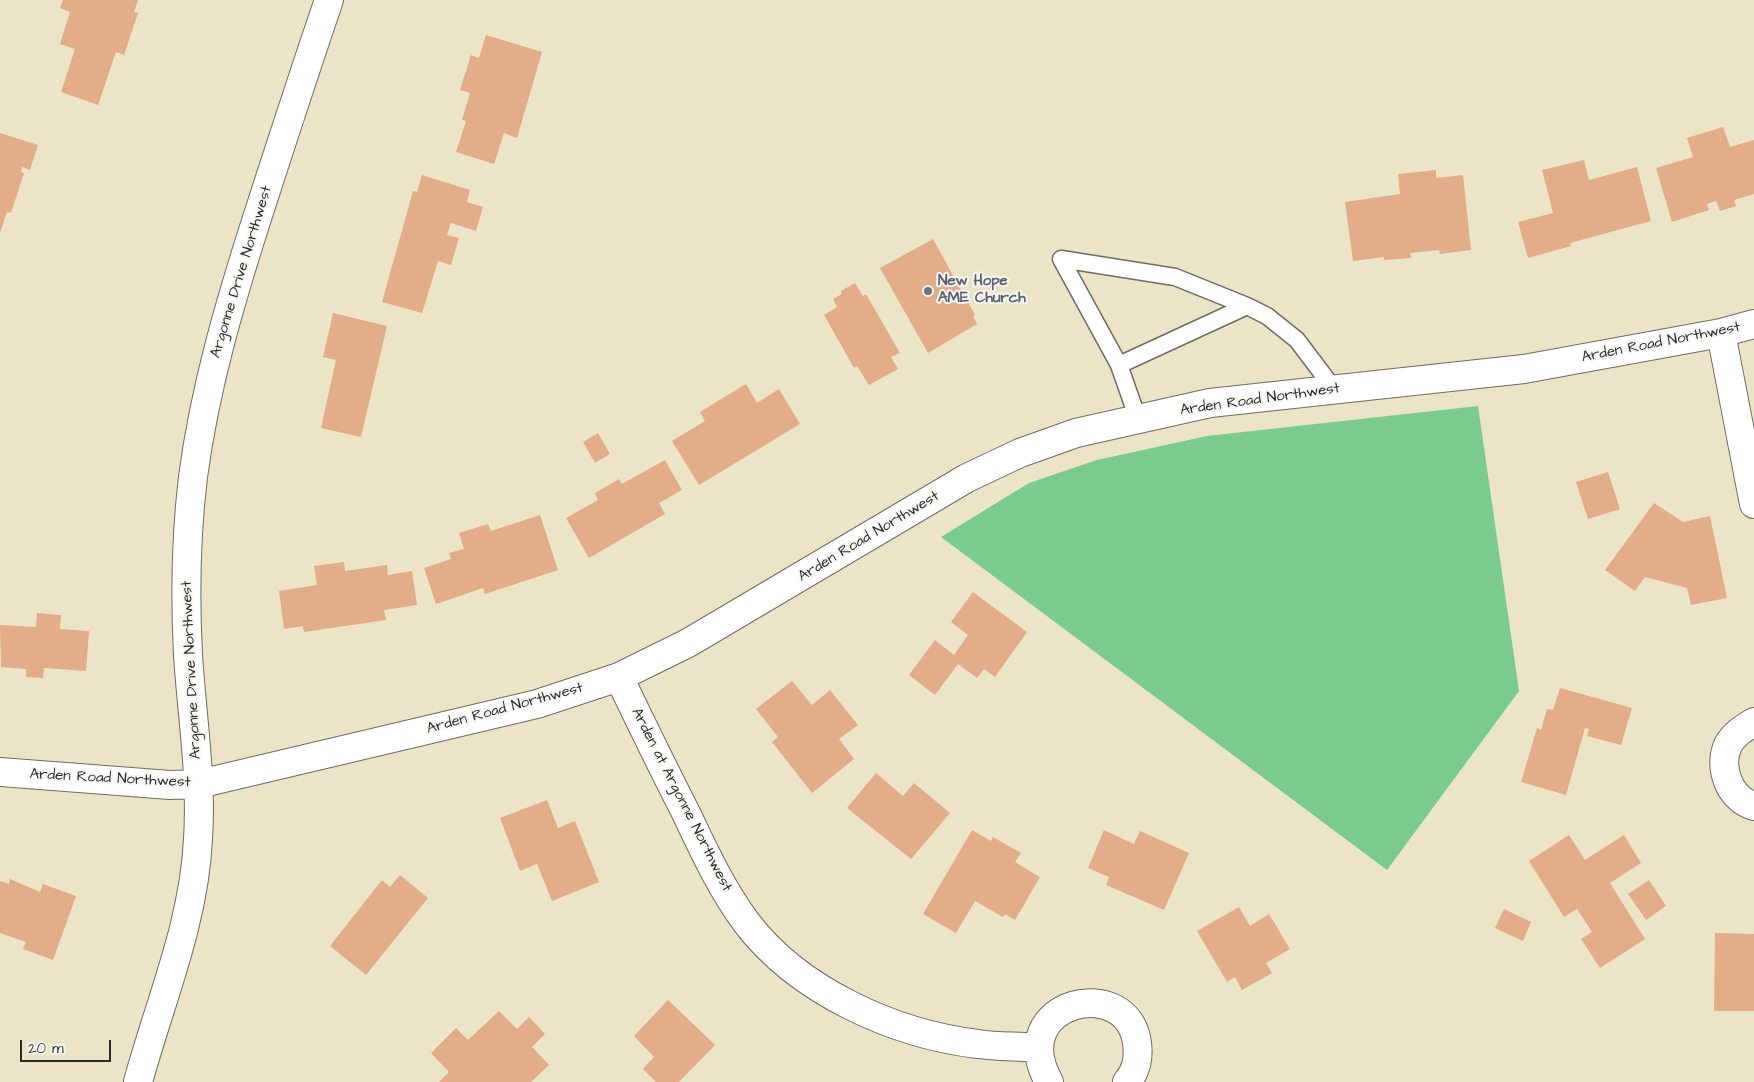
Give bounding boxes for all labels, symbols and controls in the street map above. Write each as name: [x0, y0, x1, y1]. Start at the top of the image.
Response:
street label: Argonne Drive Northwest: [207, 184, 277, 360]
place label: New Hope AME Church: [938, 273, 1026, 308]
marker: New Hope AME Church: [922, 285, 934, 297]
street label: Arden Road Northwest: [1580, 319, 1742, 367]
street label: Arden Road Northwest: [1179, 380, 1341, 420]
street label: Arden Road Northwest: [795, 488, 943, 586]
street label: Argonne Drive Northwest: [178, 580, 206, 760]
street label: Arden Road Northwest: [425, 679, 585, 739]
street label: Arden at Argonne Northwest: [627, 705, 735, 895]
street label: Arden Road Northwest: [29, 766, 191, 792]
scale bar: [22, 1030, 114, 1062]
text: 20 m: [28, 1038, 64, 1059]

